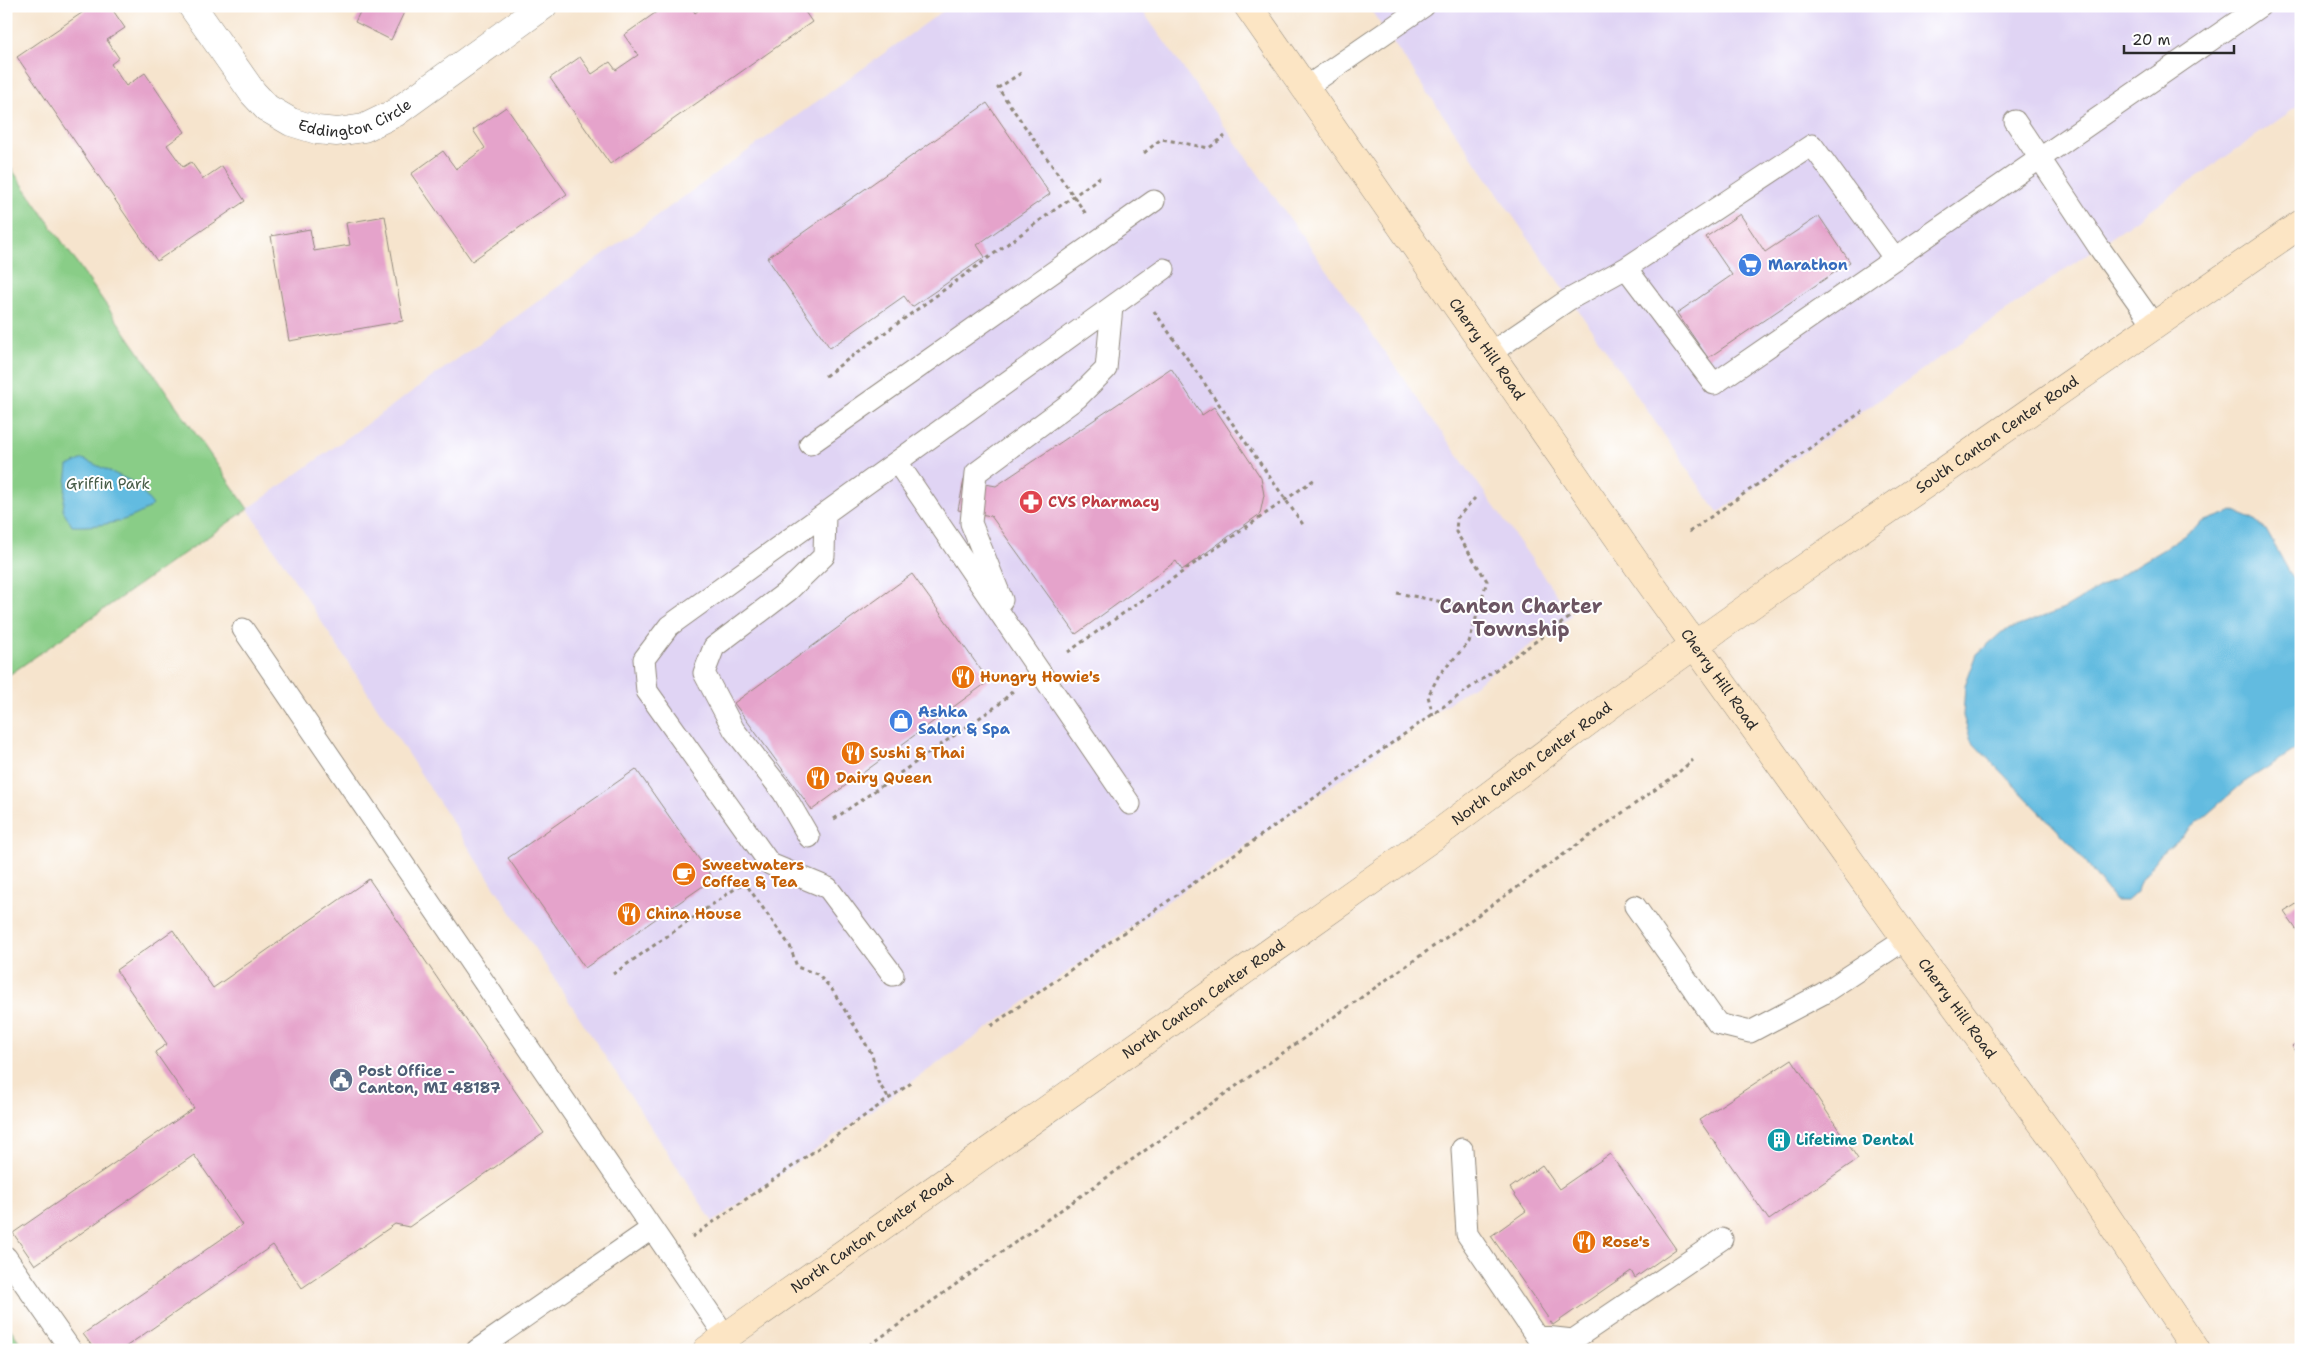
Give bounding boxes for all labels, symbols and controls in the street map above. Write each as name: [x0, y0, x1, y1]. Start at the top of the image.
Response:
scale bar: [2124, 22, 2234, 54]
text: 20 m: [2132, 30, 2171, 50]
street label: Eddington Circle: [296, 94, 415, 142]
supermarket icon: Marathon: [1737, 252, 1763, 278]
place label: Marathon: [1768, 255, 1848, 275]
street label: Cherry Hill Road: [1444, 294, 1530, 404]
street label: South Canton Center Road: [1912, 371, 2083, 498]
park label: Griffin Park: [66, 474, 150, 494]
pharmacy icon: CVS Pharmacy: [1018, 489, 1044, 515]
place label: CVS Pharmacy: [1048, 492, 1159, 512]
district label: Canton Charter Township: [1440, 593, 1603, 642]
street label: Cherry Hill Road: [1676, 625, 1763, 734]
restaurant icon: Hungry Howie's: [950, 664, 976, 690]
place label: Hungry Howie's: [980, 667, 1100, 687]
street label: North Canton Center Road: [1448, 697, 1616, 830]
place label: Ashka Salon & Spa: [918, 702, 1011, 739]
shop icon: Ashka Salon & Spa: [888, 708, 914, 734]
restaurant icon: Sushi & Thai: [840, 740, 866, 766]
place label: Sushi & Thai: [870, 743, 965, 763]
restaurant icon: Dairy Queen: [805, 765, 831, 791]
place label: Dairy Queen: [836, 768, 932, 788]
place label: Sweetwaters Coffee & Tea: [702, 855, 804, 892]
cafe icon: Sweetwaters Coffee & Tea: [671, 861, 697, 887]
restaurant icon: China House: [616, 901, 642, 927]
place label: China House: [646, 904, 742, 924]
street label: North Canton Center Road: [1118, 934, 1289, 1064]
street label: Cherry Hill Road: [1913, 954, 2001, 1063]
place label: Post Office - Canton, MI 48187: [358, 1061, 501, 1098]
public building icon: Post Office - Canton, MI 48187: [328, 1067, 354, 1093]
building icon: Lifetime Dental: [1766, 1127, 1792, 1153]
place label: Lifetime Dental: [1796, 1130, 1914, 1150]
street label: North Canton Center Road: [787, 1169, 958, 1298]
restaurant icon: Rose's: [1571, 1229, 1597, 1255]
place label: Rose's: [1602, 1232, 1650, 1252]

